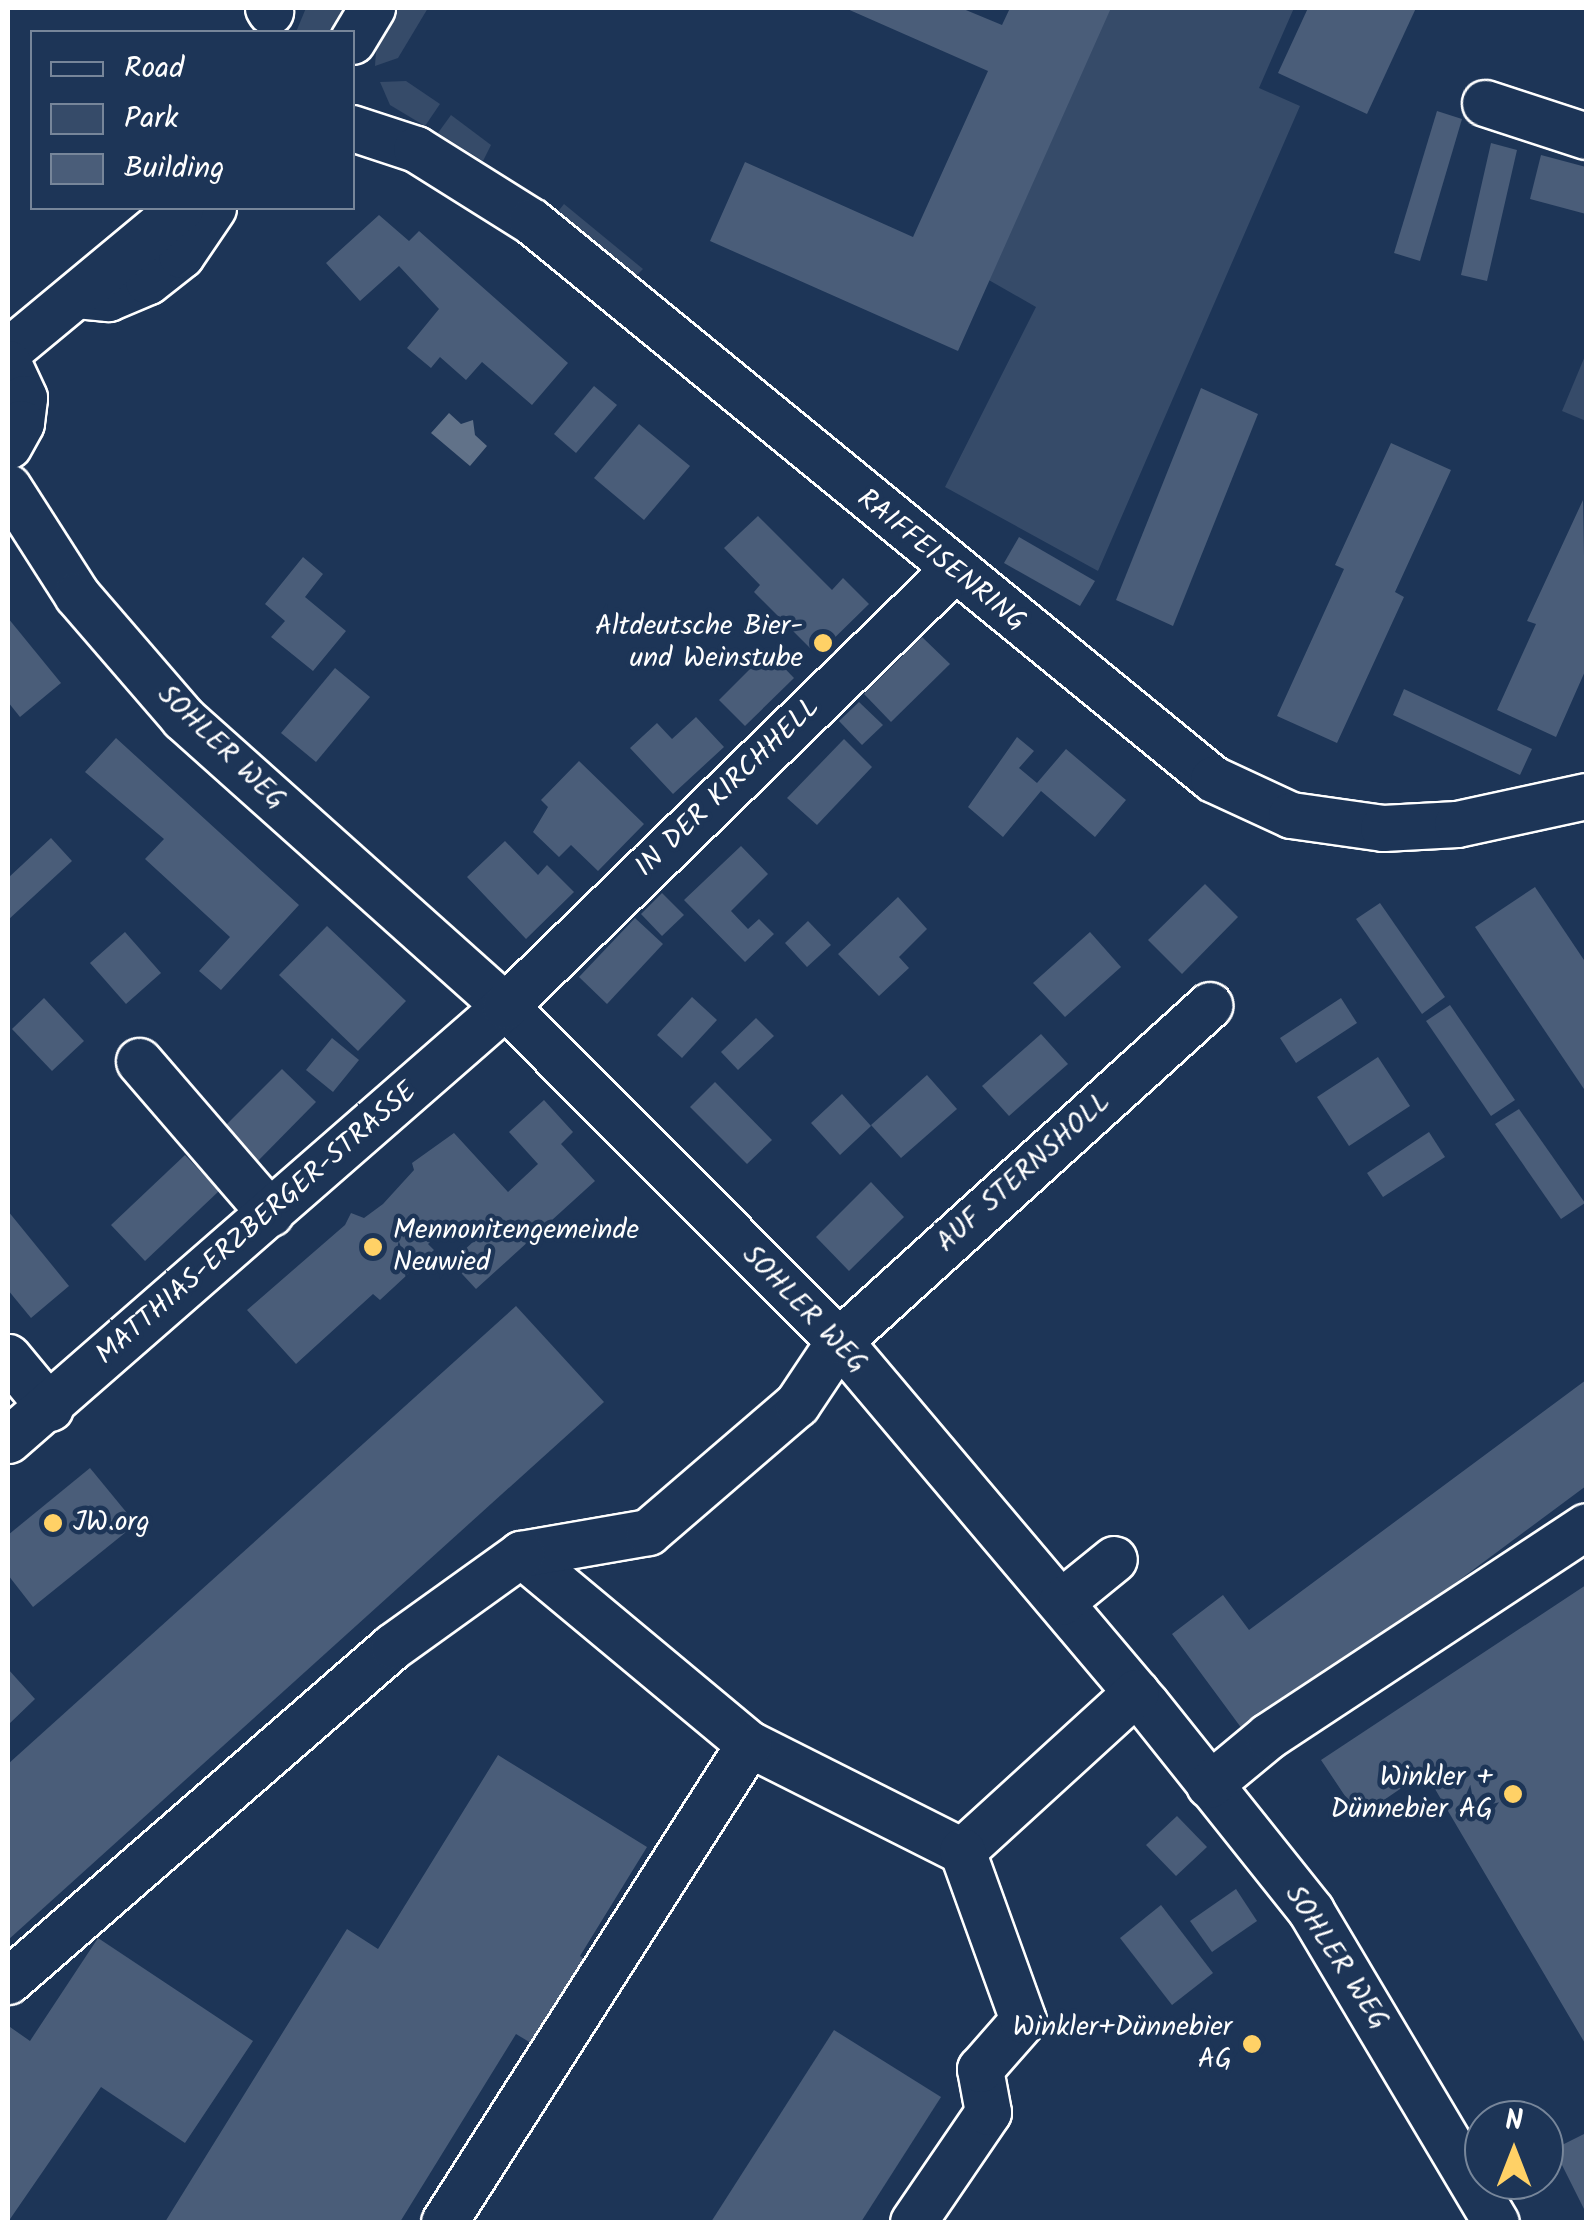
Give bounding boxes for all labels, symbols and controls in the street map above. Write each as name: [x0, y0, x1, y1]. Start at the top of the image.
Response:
legend: [30, 30, 355, 210]
text: Road: [124, 45, 184, 93]
text: Park: [124, 95, 178, 143]
text: Building: [124, 145, 224, 193]
street label: RAIFFEISENRING: [850, 483, 1032, 639]
place label: Altdeutsche Bier- und Weinstube: [595, 610, 803, 676]
marker: Altdeutsche Bier- und Weinstube: [812, 632, 834, 654]
street label: SOHLER WEG: [150, 678, 292, 818]
street label: IN DER KIRCHHELL: [629, 691, 827, 885]
street label: MATTHIAS-ERZBERGER-STRASSE: [90, 1076, 424, 1372]
street label: AUF STERNSHOLL: [930, 1086, 1118, 1260]
place label: Mennonitengemeinde Neuwied: [393, 1214, 639, 1280]
marker: Mennonitengemeinde Neuwied: [362, 1236, 384, 1258]
street label: SOHLER WEG: [734, 1239, 874, 1381]
place label: JW.org: [73, 1506, 150, 1540]
marker: JW.org: [42, 1512, 64, 1534]
place label: Winkler + Dünnebier AG: [1330, 1761, 1493, 1827]
marker: Winkler + Dünnebier AG: [1502, 1783, 1524, 1805]
street label: SOHLER WEG: [1277, 1879, 1395, 2037]
place label: Winkler+Dünnebier AG: [1013, 2011, 1232, 2077]
marker: Winkler+Dünnebier AG: [1241, 2033, 1263, 2055]
text: N: [1505, 2099, 1523, 2144]
north arrow: [1464, 2100, 1564, 2200]

